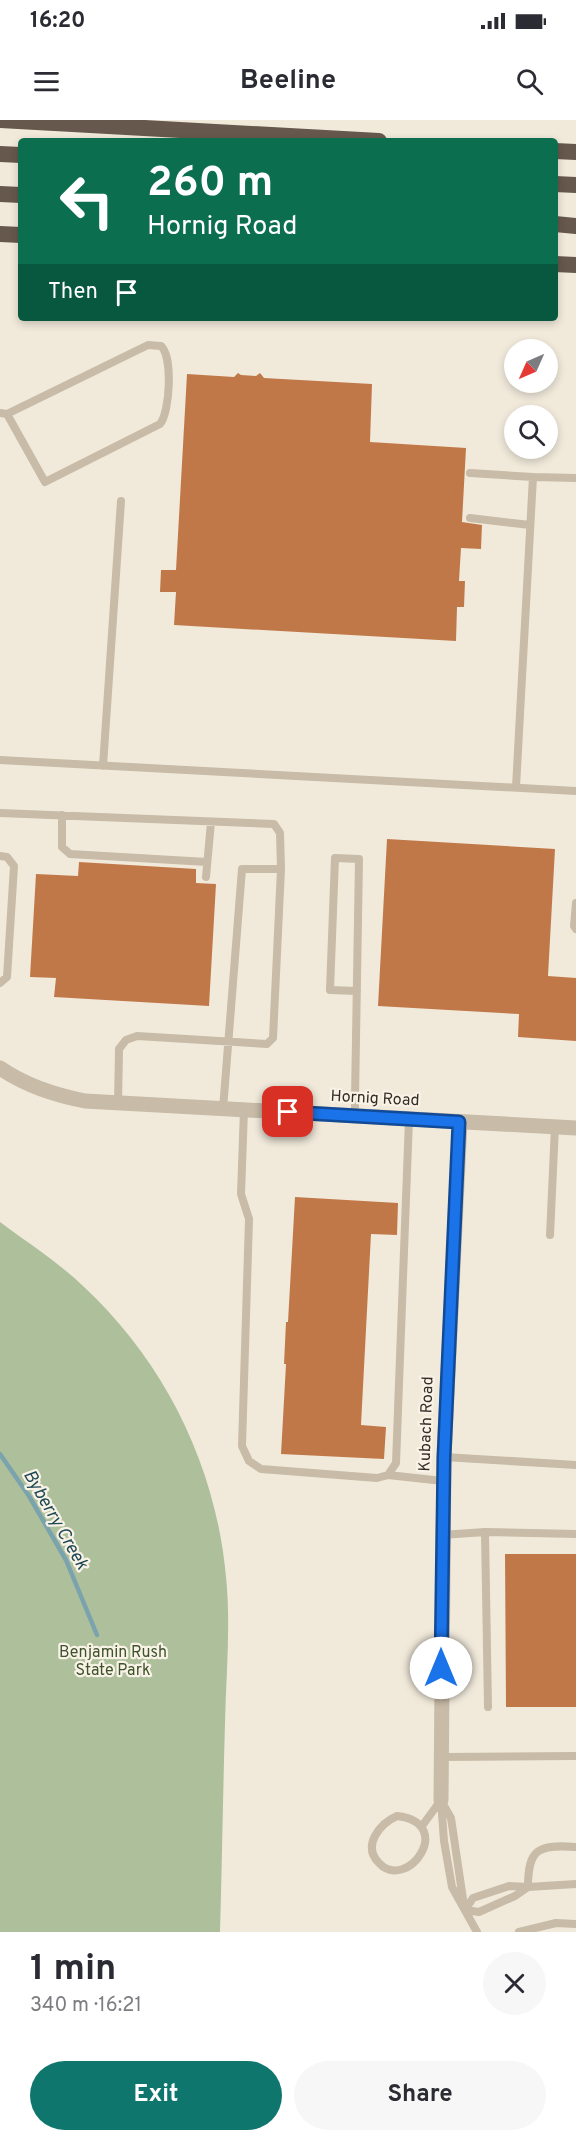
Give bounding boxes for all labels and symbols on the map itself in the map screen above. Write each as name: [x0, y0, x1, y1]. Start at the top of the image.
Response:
north arrow: [504, 339, 558, 393]
pin: [262, 1086, 313, 1137]
street label: Hornig Road: [330, 1087, 420, 1111]
street label: Kubach Road: [415, 1376, 439, 1472]
water label: Byberry Creek: [17, 1466, 93, 1575]
position arrow: [409, 1636, 473, 1700]
park label: Benjamin Rush State Park: [59, 1643, 167, 1681]

